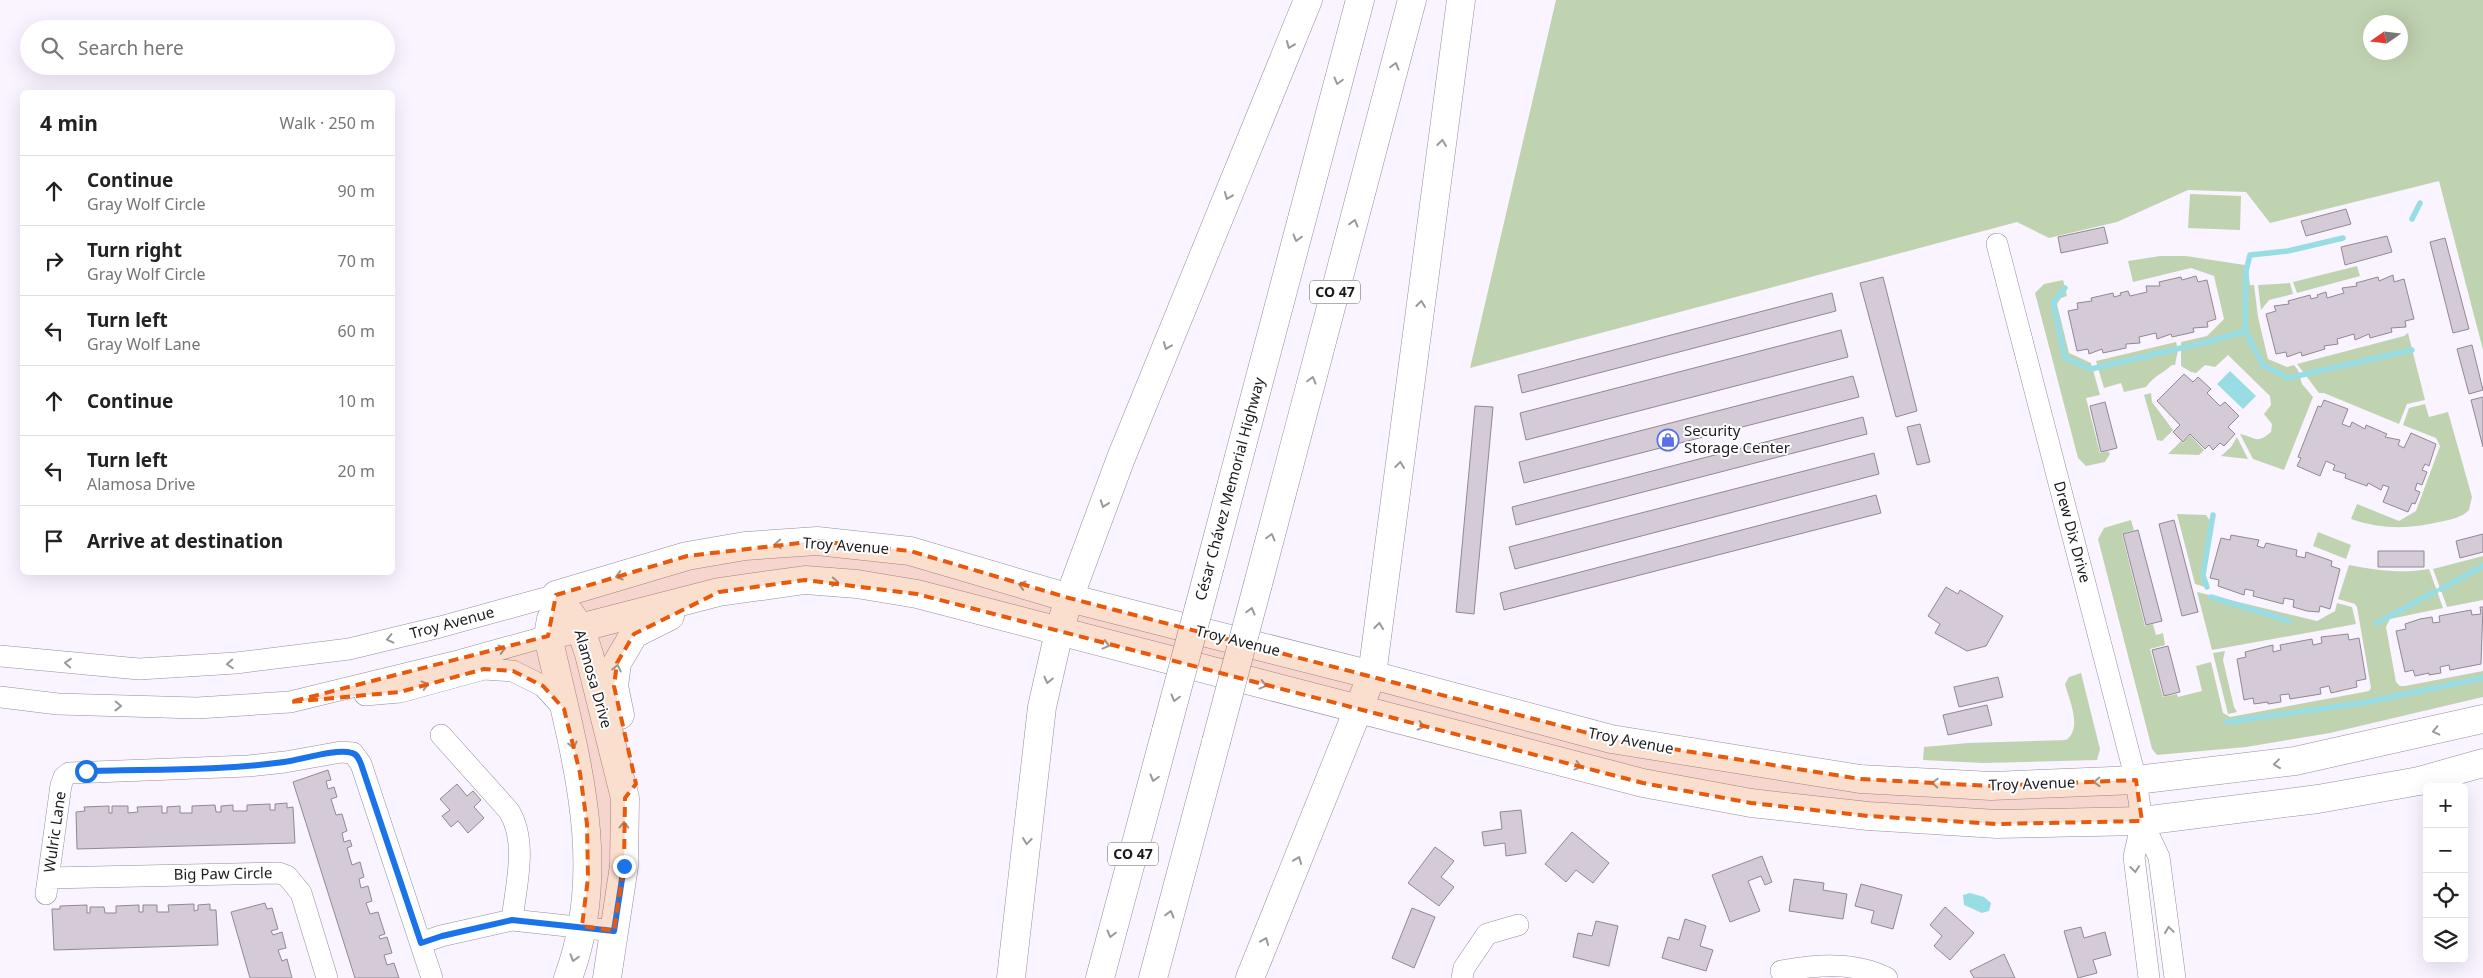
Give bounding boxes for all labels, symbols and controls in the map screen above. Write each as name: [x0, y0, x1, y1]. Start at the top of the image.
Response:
north arrow: [2363, 15, 2408, 60]
search box: [20, 20, 395, 75]
icon: search: [38, 34, 66, 62]
text: Search here: [78, 35, 184, 61]
one-way arrow: [1285, 40, 1296, 49]
one-way arrow: [1389, 61, 1400, 70]
one-way arrow: [1334, 76, 1344, 84]
text: 4 min: [40, 109, 98, 137]
text: Walk · 250 m: [280, 112, 375, 134]
one-way arrow: [1436, 139, 1447, 147]
text: Continue: [87, 167, 173, 193]
icon: ahead: [40, 177, 68, 205]
text: 90 m: [338, 180, 375, 202]
one-way arrow: [1224, 191, 1234, 199]
text: Gray Wolf Circle: [87, 193, 206, 215]
one-way arrow: [1348, 219, 1358, 227]
one-way arrow: [1292, 234, 1303, 242]
text: Turn right: [87, 237, 182, 263]
icon: right: [40, 247, 68, 275]
text: 70 m: [338, 250, 375, 272]
text: Gray Wolf Circle: [87, 263, 206, 285]
road number: CO 47: [1310, 280, 1360, 304]
one-way arrow: [1415, 300, 1426, 308]
text: Turn left: [87, 307, 168, 333]
icon: left: [40, 317, 68, 345]
text: 60 m: [338, 320, 375, 342]
text: Gray Wolf Lane: [87, 333, 201, 355]
one-way arrow: [1162, 341, 1173, 350]
street label: César Chávez Memorial Highway: [1190, 375, 1269, 603]
one-way arrow: [1306, 375, 1317, 384]
icon: ahead: [40, 387, 68, 415]
text: Continue: [87, 388, 173, 414]
text: 10 m: [338, 390, 375, 412]
place label: Security Storage Center: [1684, 420, 1790, 457]
shop icon: Security Storage Center: [1656, 428, 1680, 452]
text: Turn left: [87, 447, 168, 473]
icon: left: [40, 457, 68, 485]
text: 20 m: [338, 460, 375, 482]
one-way arrow: [1394, 461, 1405, 469]
text: Alamosa Drive: [87, 473, 195, 495]
street label: Drew Dix Drive: [2050, 479, 2096, 585]
one-way arrow: [1100, 499, 1110, 507]
icon: arrive: [40, 527, 68, 555]
text: Arrive at destination: [87, 528, 283, 554]
street label: Troy Avenue: [802, 532, 890, 558]
one-way arrow: [1265, 533, 1275, 541]
one-way arrow: [774, 538, 782, 549]
one-way arrow: [616, 571, 624, 581]
one-way arrow: [831, 577, 839, 588]
one-way arrow: [1019, 580, 1027, 590]
street label: Troy Avenue: [407, 601, 496, 643]
one-way arrow: [1245, 606, 1256, 615]
street label: Troy Avenue: [1194, 620, 1283, 660]
one-way arrow: [1373, 622, 1384, 630]
street label: Alamosa Drive: [570, 627, 618, 730]
one-way arrow: [386, 633, 395, 644]
one-way arrow: [1102, 639, 1110, 649]
one-way arrow: [497, 645, 505, 655]
one-way arrow: [64, 658, 72, 669]
one-way arrow: [226, 658, 234, 669]
one-way arrow: [611, 664, 622, 673]
one-way arrow: [1043, 676, 1054, 684]
one-way arrow: [421, 680, 429, 691]
one-way arrow: [1259, 680, 1267, 690]
one-way arrow: [1170, 693, 1181, 702]
one-way arrow: [114, 701, 122, 711]
one-way arrow: [1416, 720, 1425, 731]
street label: Troy Avenue: [1587, 722, 1676, 758]
one-way arrow: [2431, 725, 2440, 736]
one-way arrow: [567, 741, 578, 750]
one-way arrow: [2272, 758, 2280, 769]
route start: [75, 760, 98, 783]
one-way arrow: [1574, 760, 1583, 771]
street label: Troy Avenue: [1988, 771, 2076, 795]
one-way arrow: [1149, 773, 1159, 781]
one-way arrow: [2093, 776, 2101, 787]
one-way arrow: [1931, 777, 1939, 788]
map controls: [2423, 783, 2468, 963]
button: +: [2423, 783, 2468, 828]
street label: Wulric Lane: [38, 790, 70, 874]
one-way arrow: [619, 821, 629, 829]
button: −: [2423, 828, 2468, 873]
one-way arrow: [1022, 837, 1033, 845]
road number: CO 47: [1108, 842, 1158, 866]
route end: [613, 855, 636, 878]
one-way arrow: [1292, 856, 1302, 865]
street label: Big Paw Circle: [173, 862, 273, 884]
one-way arrow: [2129, 865, 2140, 873]
button: locate: [2423, 873, 2468, 918]
one-way arrow: [1164, 910, 1174, 919]
button: layers: [2423, 918, 2468, 963]
one-way arrow: [2164, 925, 2175, 933]
one-way arrow: [1107, 930, 1117, 938]
one-way arrow: [1259, 938, 1269, 946]
one-way arrow: [569, 953, 579, 961]

